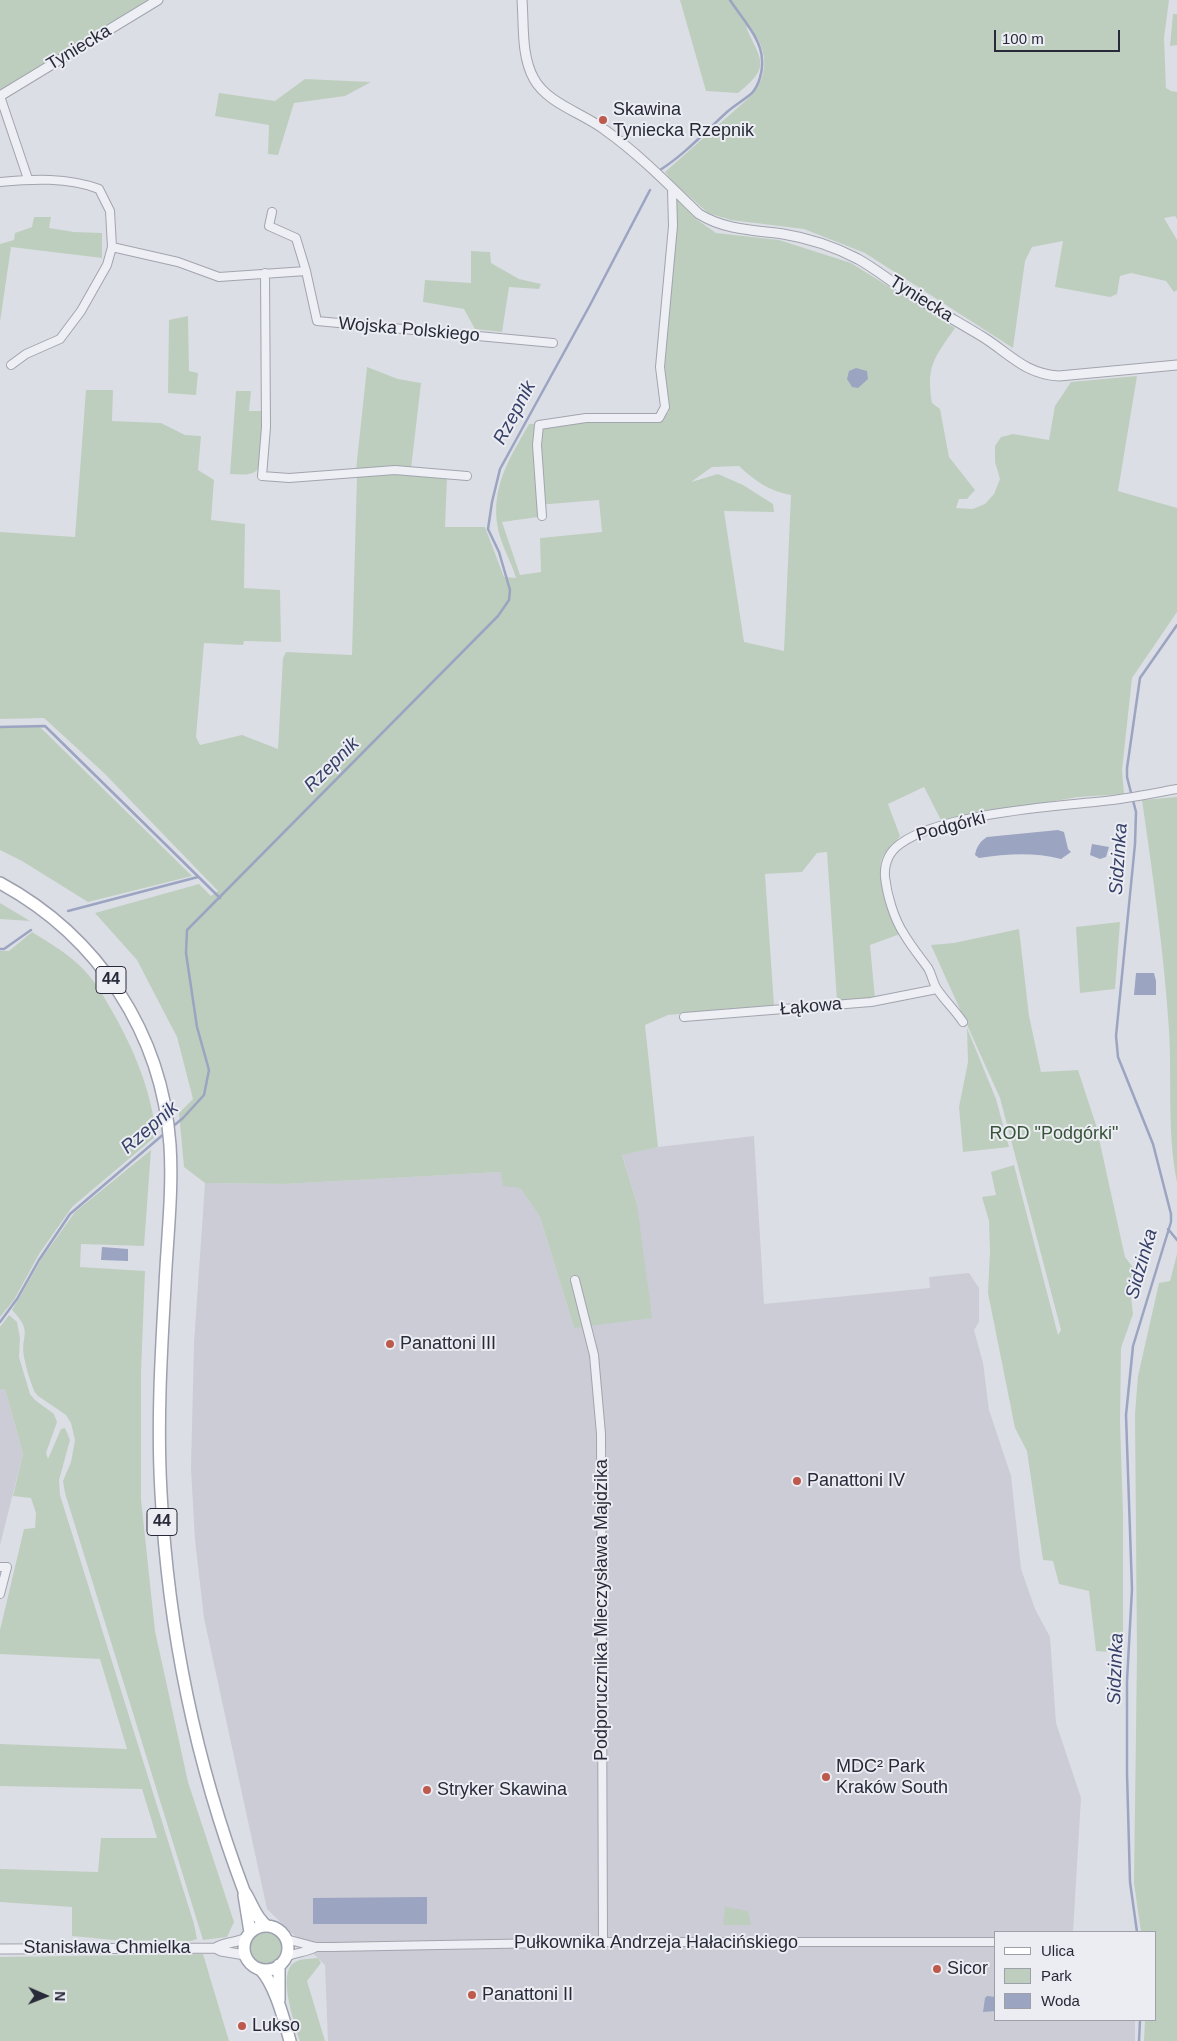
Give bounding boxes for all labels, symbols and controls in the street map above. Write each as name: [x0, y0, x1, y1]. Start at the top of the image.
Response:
street label: Tyniecka: [43, 20, 115, 76]
scale bar: [997, 20, 1123, 52]
text: 100 m: [1002, 30, 1044, 47]
place label: Skawina Tyniecka Rzepnik: [613, 99, 754, 142]
marker: Skawina Tyniecka Rzepnik: [597, 114, 609, 126]
street label: Tyniecka: [885, 271, 957, 327]
street label: Wojska Polskiego: [337, 313, 481, 347]
water label: Rzepnik: [489, 377, 541, 449]
water label: Rzepnik: [300, 733, 364, 797]
street label: Podgórki: [914, 807, 988, 847]
water label: Sidzinka: [1105, 822, 1133, 896]
road number: 44: [96, 966, 126, 994]
street label: Łąkowa: [779, 994, 843, 1020]
water label: Rzepnik: [117, 1097, 183, 1159]
park label: ROD "Podgórki": [990, 1123, 1118, 1145]
water label: Sidzinka: [1121, 1226, 1163, 1302]
place label: Panattoni III: [400, 1333, 496, 1355]
marker: Panattoni III: [384, 1338, 396, 1350]
street label: Podporucznika Mieczysława Majdzika: [591, 1459, 613, 1761]
place label: Panattoni IV: [807, 1470, 905, 1492]
marker: Panattoni IV: [791, 1475, 803, 1487]
road number: 44: [147, 1508, 177, 1535]
water label: Sidzinka: [1103, 1633, 1129, 1705]
place label: MDC² Park Kraków South: [836, 1756, 948, 1798]
marker: MDC² Park Kraków South: [820, 1771, 832, 1783]
place label: Stryker Skawina: [437, 1779, 567, 1801]
marker: Stryker Skawina: [421, 1784, 433, 1796]
legend: [994, 1931, 1157, 2021]
street label: Pułkownika Andrzeja Hałacińskiego: [514, 1932, 798, 1954]
street label: Stanisława Chmielka: [23, 1937, 191, 1959]
text: Ulica: [1041, 1942, 1074, 1959]
place label: Sicor: [947, 1958, 988, 1980]
marker: Sicor: [931, 1963, 943, 1975]
text: Park: [1041, 1967, 1072, 1984]
north arrow: [20, 1971, 70, 2021]
place label: Panattoni II: [482, 1984, 573, 2006]
marker: Panattoni II: [466, 1989, 478, 2001]
text: N: [52, 1991, 68, 2001]
text: Woda: [1041, 1992, 1080, 2009]
place label: Lukso: [252, 2015, 300, 2037]
marker: Lukso: [236, 2020, 248, 2032]

